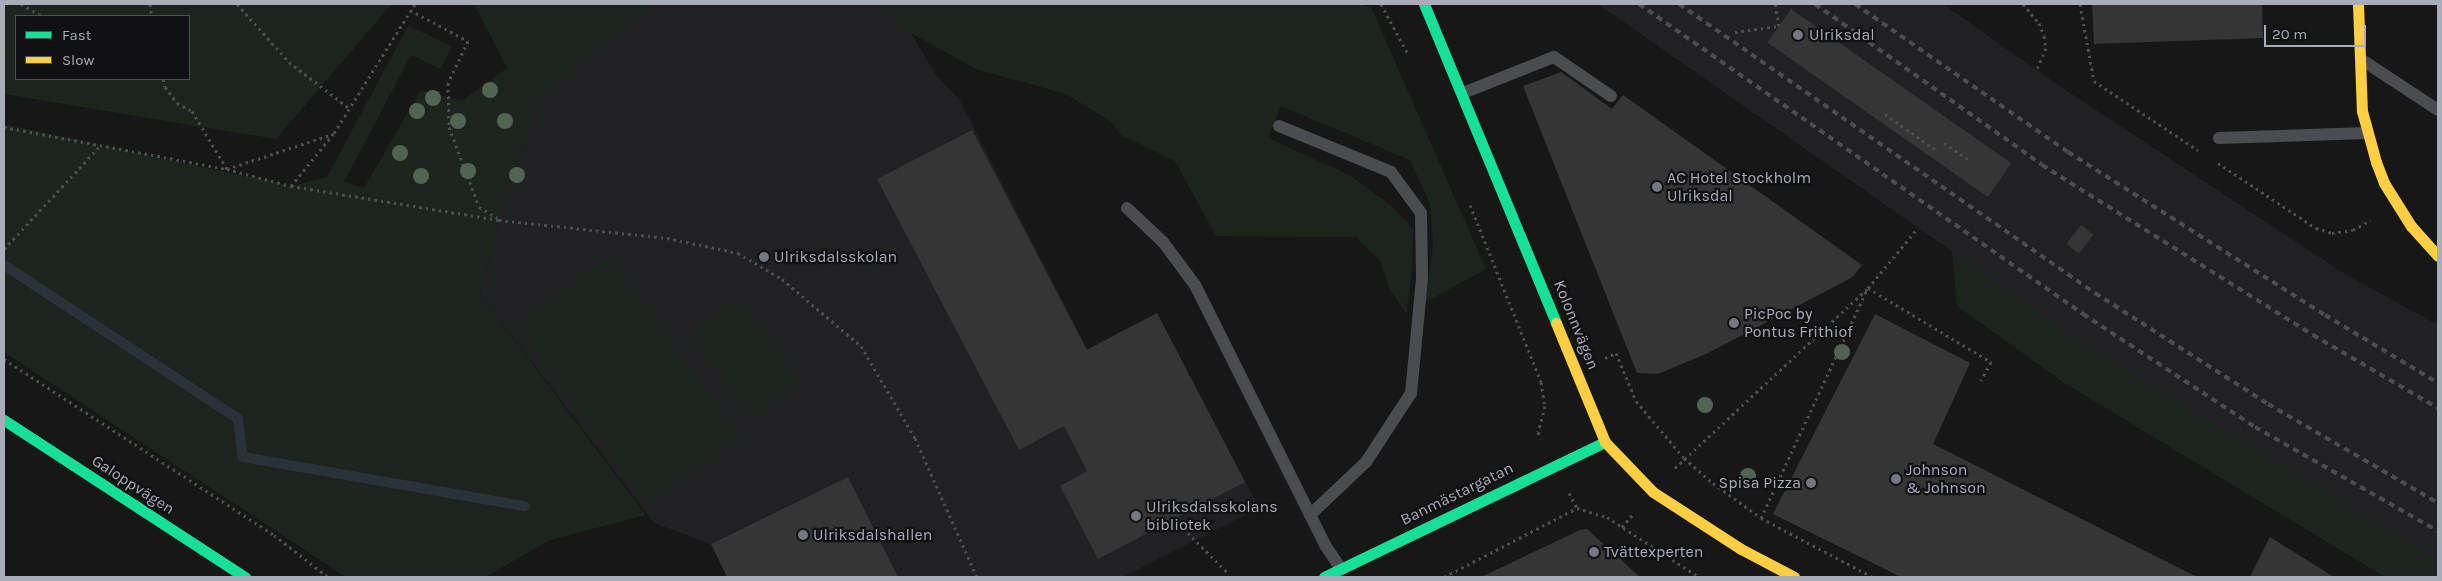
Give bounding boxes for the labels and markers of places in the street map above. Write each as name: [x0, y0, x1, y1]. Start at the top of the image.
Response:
place label: Ulriksdal: [1809, 25, 1875, 45]
marker: Ulriksdal: [1791, 28, 1805, 42]
place label: AC Hotel Stockholm Ulriksdal: [1667, 168, 1811, 206]
marker: AC Hotel Stockholm Ulriksdal: [1651, 181, 1663, 193]
place label: Ulriksdalsskolan: [774, 247, 897, 267]
marker: Ulriksdalsskolan: [758, 251, 770, 263]
place label: PicPoc by Pontus Frithiof: [1744, 304, 1853, 342]
marker: PicPoc by Pontus Frithiof: [1728, 317, 1740, 329]
place label: Johnson & Johnson: [1906, 460, 1986, 498]
place label: Spisa Pizza: [1719, 473, 1801, 493]
marker: Johnson & Johnson: [1890, 473, 1902, 485]
marker: Spisa Pizza: [1805, 477, 1817, 489]
place label: Ulriksdalsskolans bibliotek: [1146, 497, 1278, 535]
marker: Ulriksdalsskolans bibliotek: [1130, 510, 1142, 522]
place label: Ulriksdalshallen: [813, 525, 932, 545]
marker: Ulriksdalshallen: [797, 529, 809, 541]
place label: Tvättexperten: [1604, 542, 1703, 562]
marker: Tvättexperten: [1588, 546, 1600, 558]

